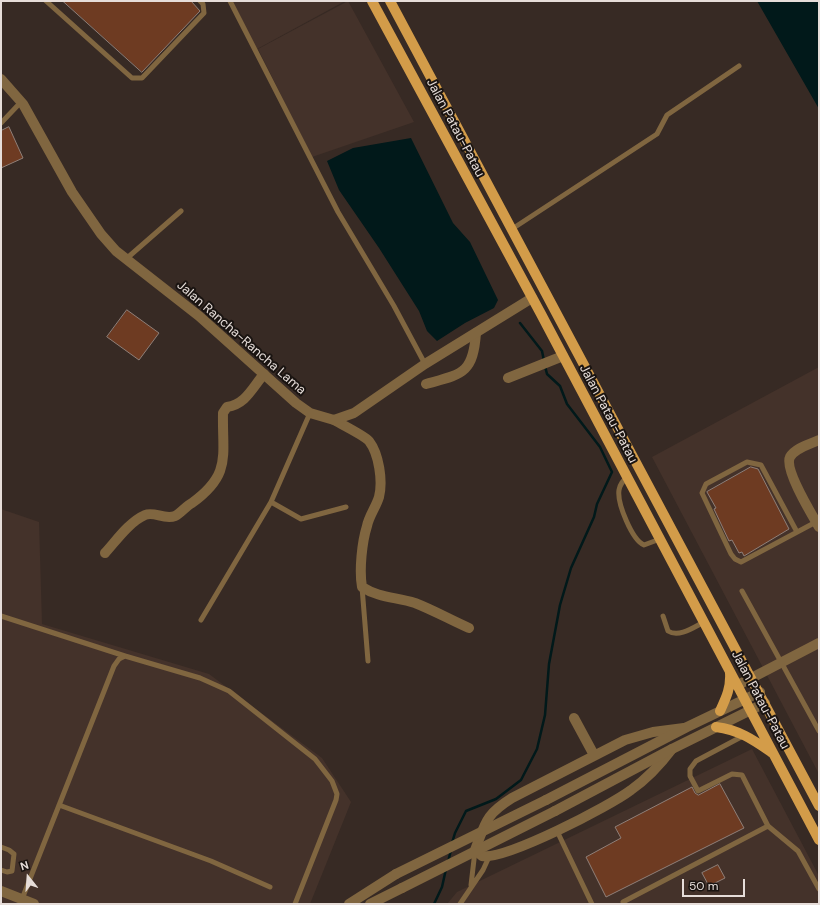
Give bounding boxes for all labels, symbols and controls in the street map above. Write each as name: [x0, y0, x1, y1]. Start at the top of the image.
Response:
street label: Jalan Patau-Patau: [423, 76, 487, 180]
street label: Jalan Rancha-Rancha Lama: [173, 278, 309, 398]
street label: Jalan Patau-Patau: [576, 362, 640, 466]
street label: Jalan Patau-Patau: [728, 648, 792, 752]
north arrow: [8, 857, 48, 897]
text: N: [19, 858, 30, 873]
scale bar: [684, 871, 747, 897]
text: 50 m: [689, 878, 718, 894]

